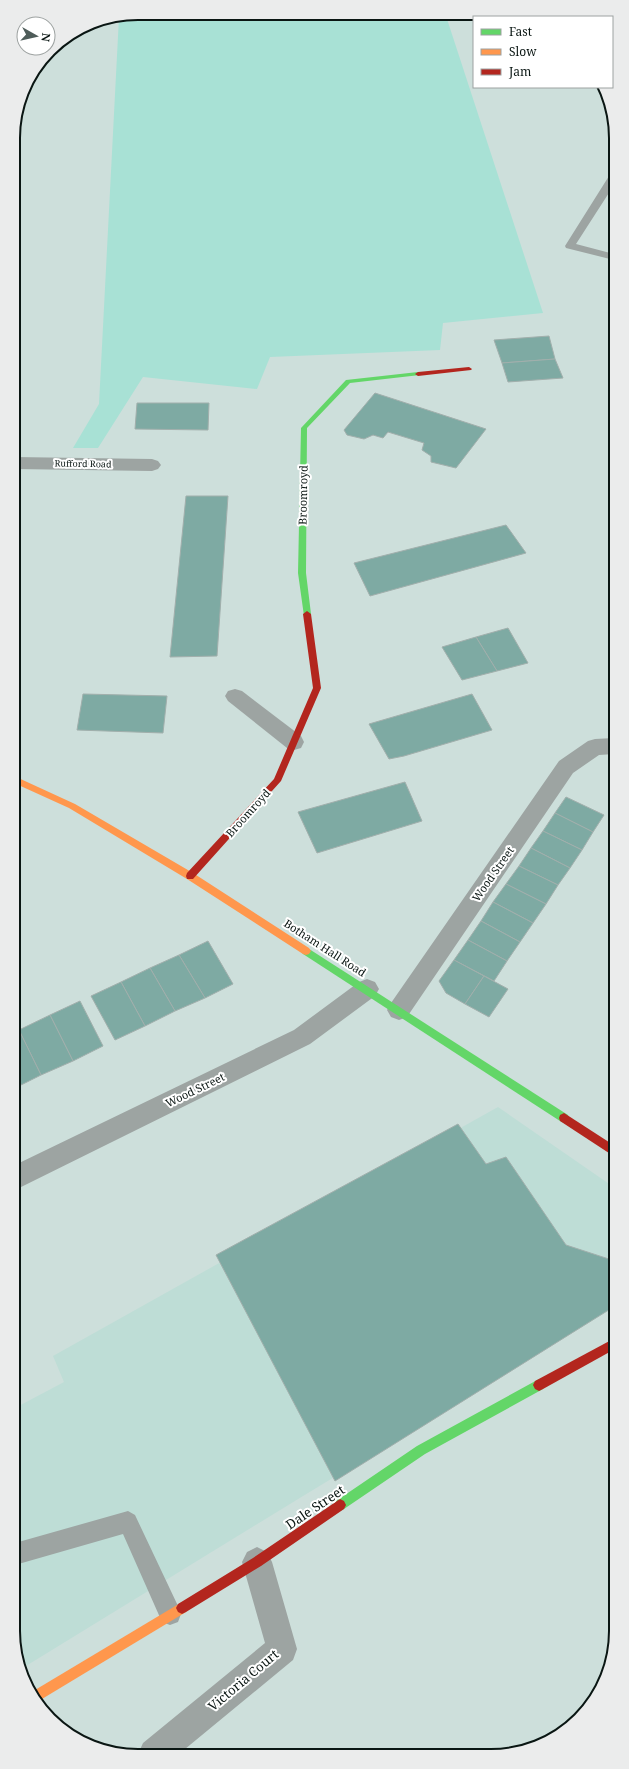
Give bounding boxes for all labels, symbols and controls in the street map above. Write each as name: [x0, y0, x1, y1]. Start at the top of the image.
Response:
north arrow: [16, 16, 56, 56]
legend: [473, 16, 613, 88]
text: Fast: [509, 23, 532, 40]
text: N: [38, 32, 54, 43]
text: Slow: [509, 43, 537, 60]
text: Jam: [508, 63, 531, 80]
street label: Rufford Road: [54, 457, 112, 471]
street label: Broomroyd: [294, 465, 311, 525]
street label: Broomroyd: [222, 785, 273, 840]
street label: Wood Street: [468, 843, 517, 904]
street label: Botham Hall Road: [281, 915, 369, 980]
street label: Wood Street: [163, 1069, 227, 1110]
street label: Dale Street: [282, 1480, 348, 1533]
street label: Victoria Court: [204, 1645, 282, 1715]

